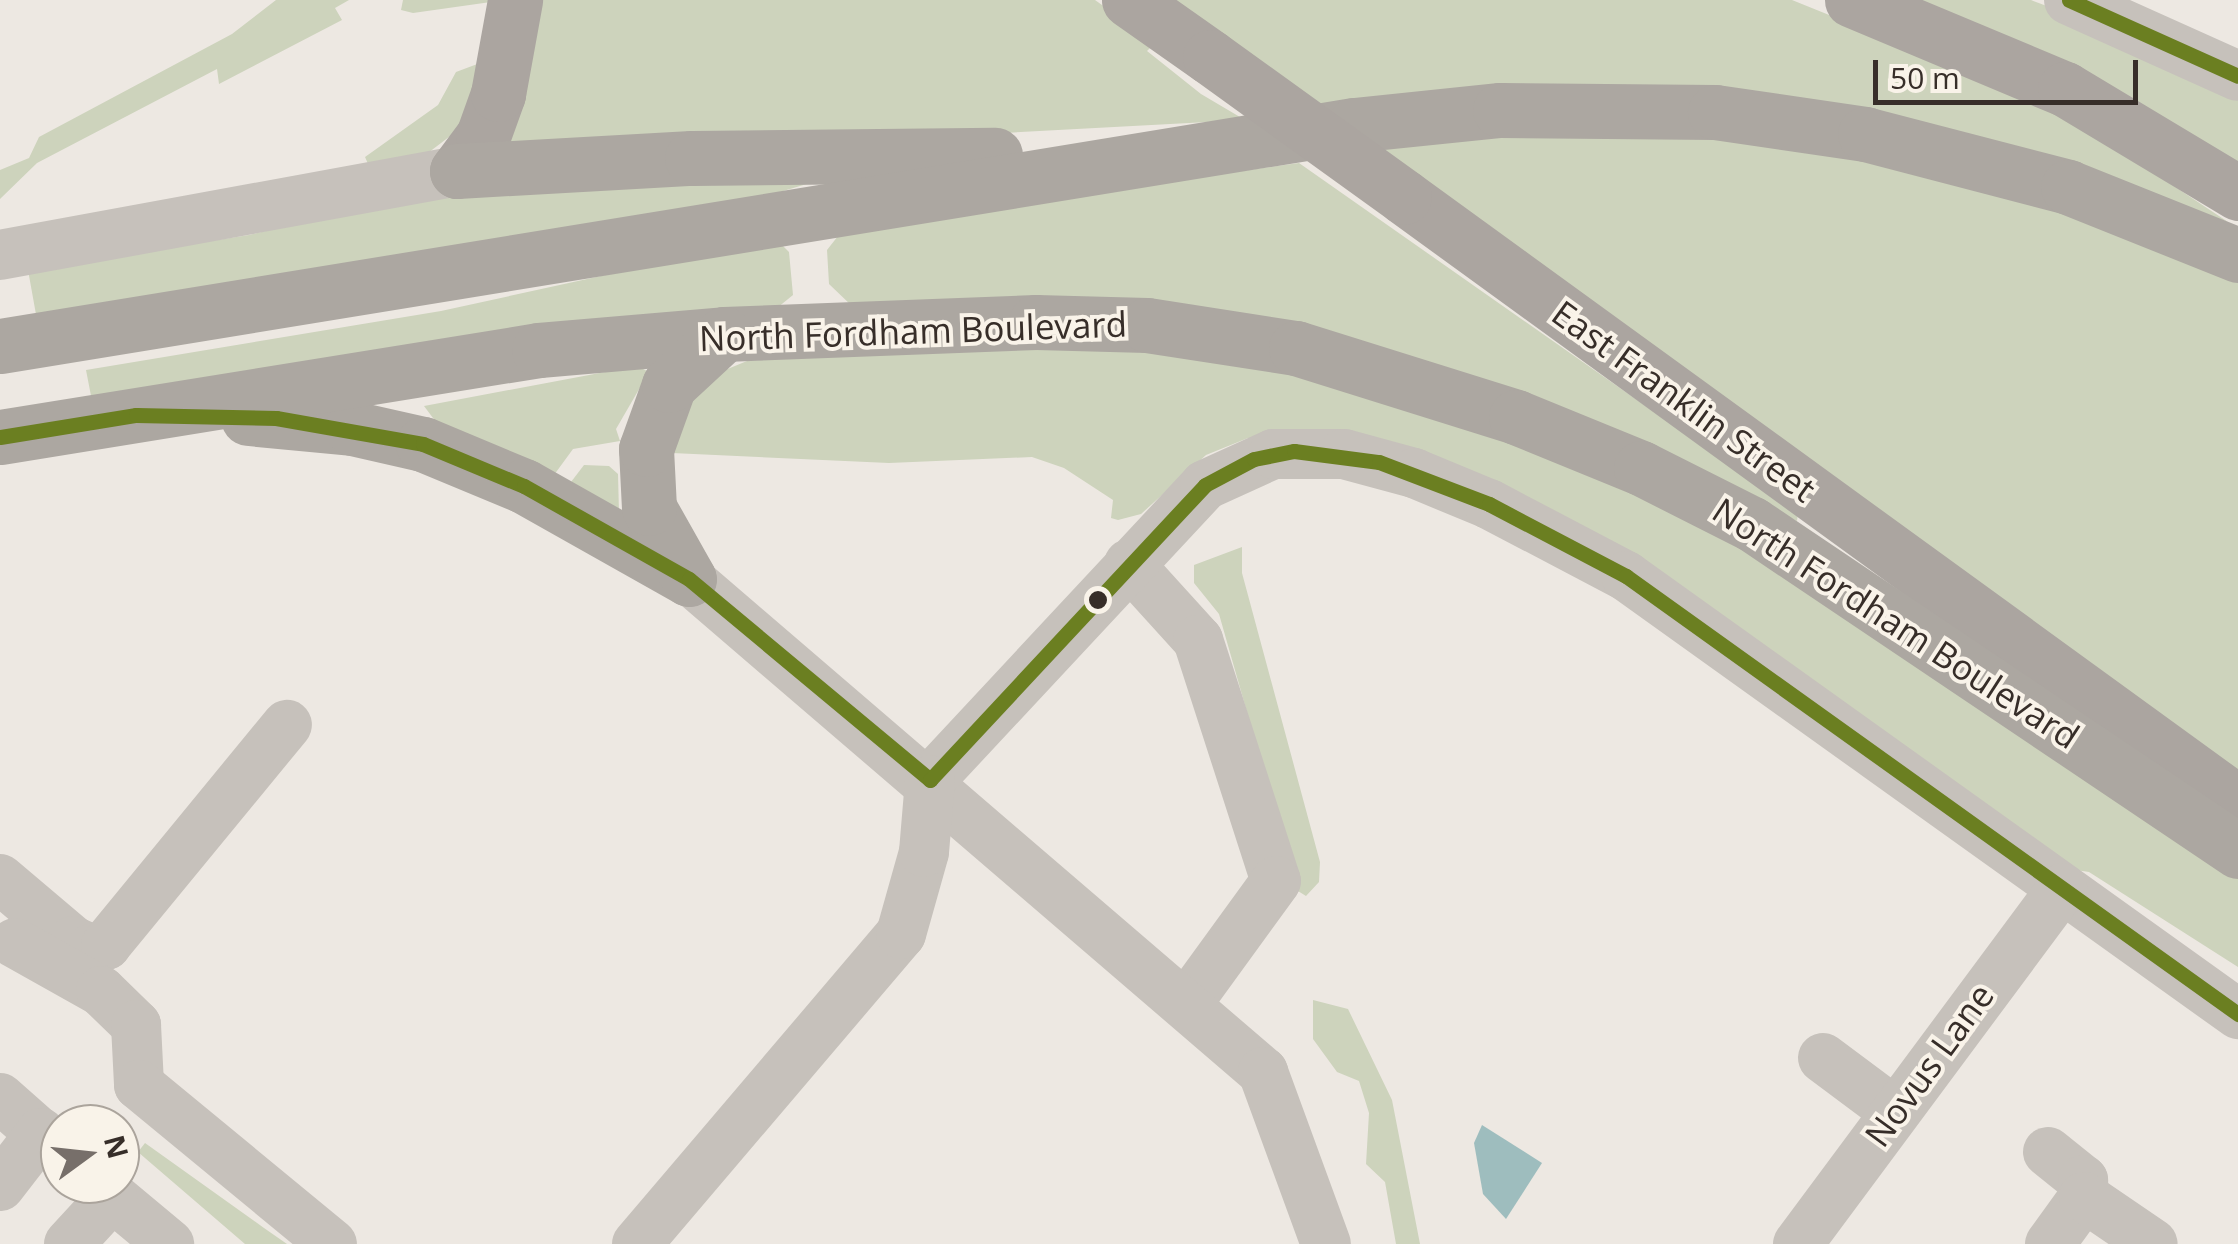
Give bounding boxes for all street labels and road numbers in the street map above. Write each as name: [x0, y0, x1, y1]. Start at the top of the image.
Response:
street label: East Franklin Street: [1544, 291, 1824, 511]
street label: North Fordham Boulevard: [698, 303, 1128, 359]
street label: North Fordham Boulevard: [1705, 489, 2087, 757]
street label: Novus Lane: [1856, 975, 2002, 1155]

